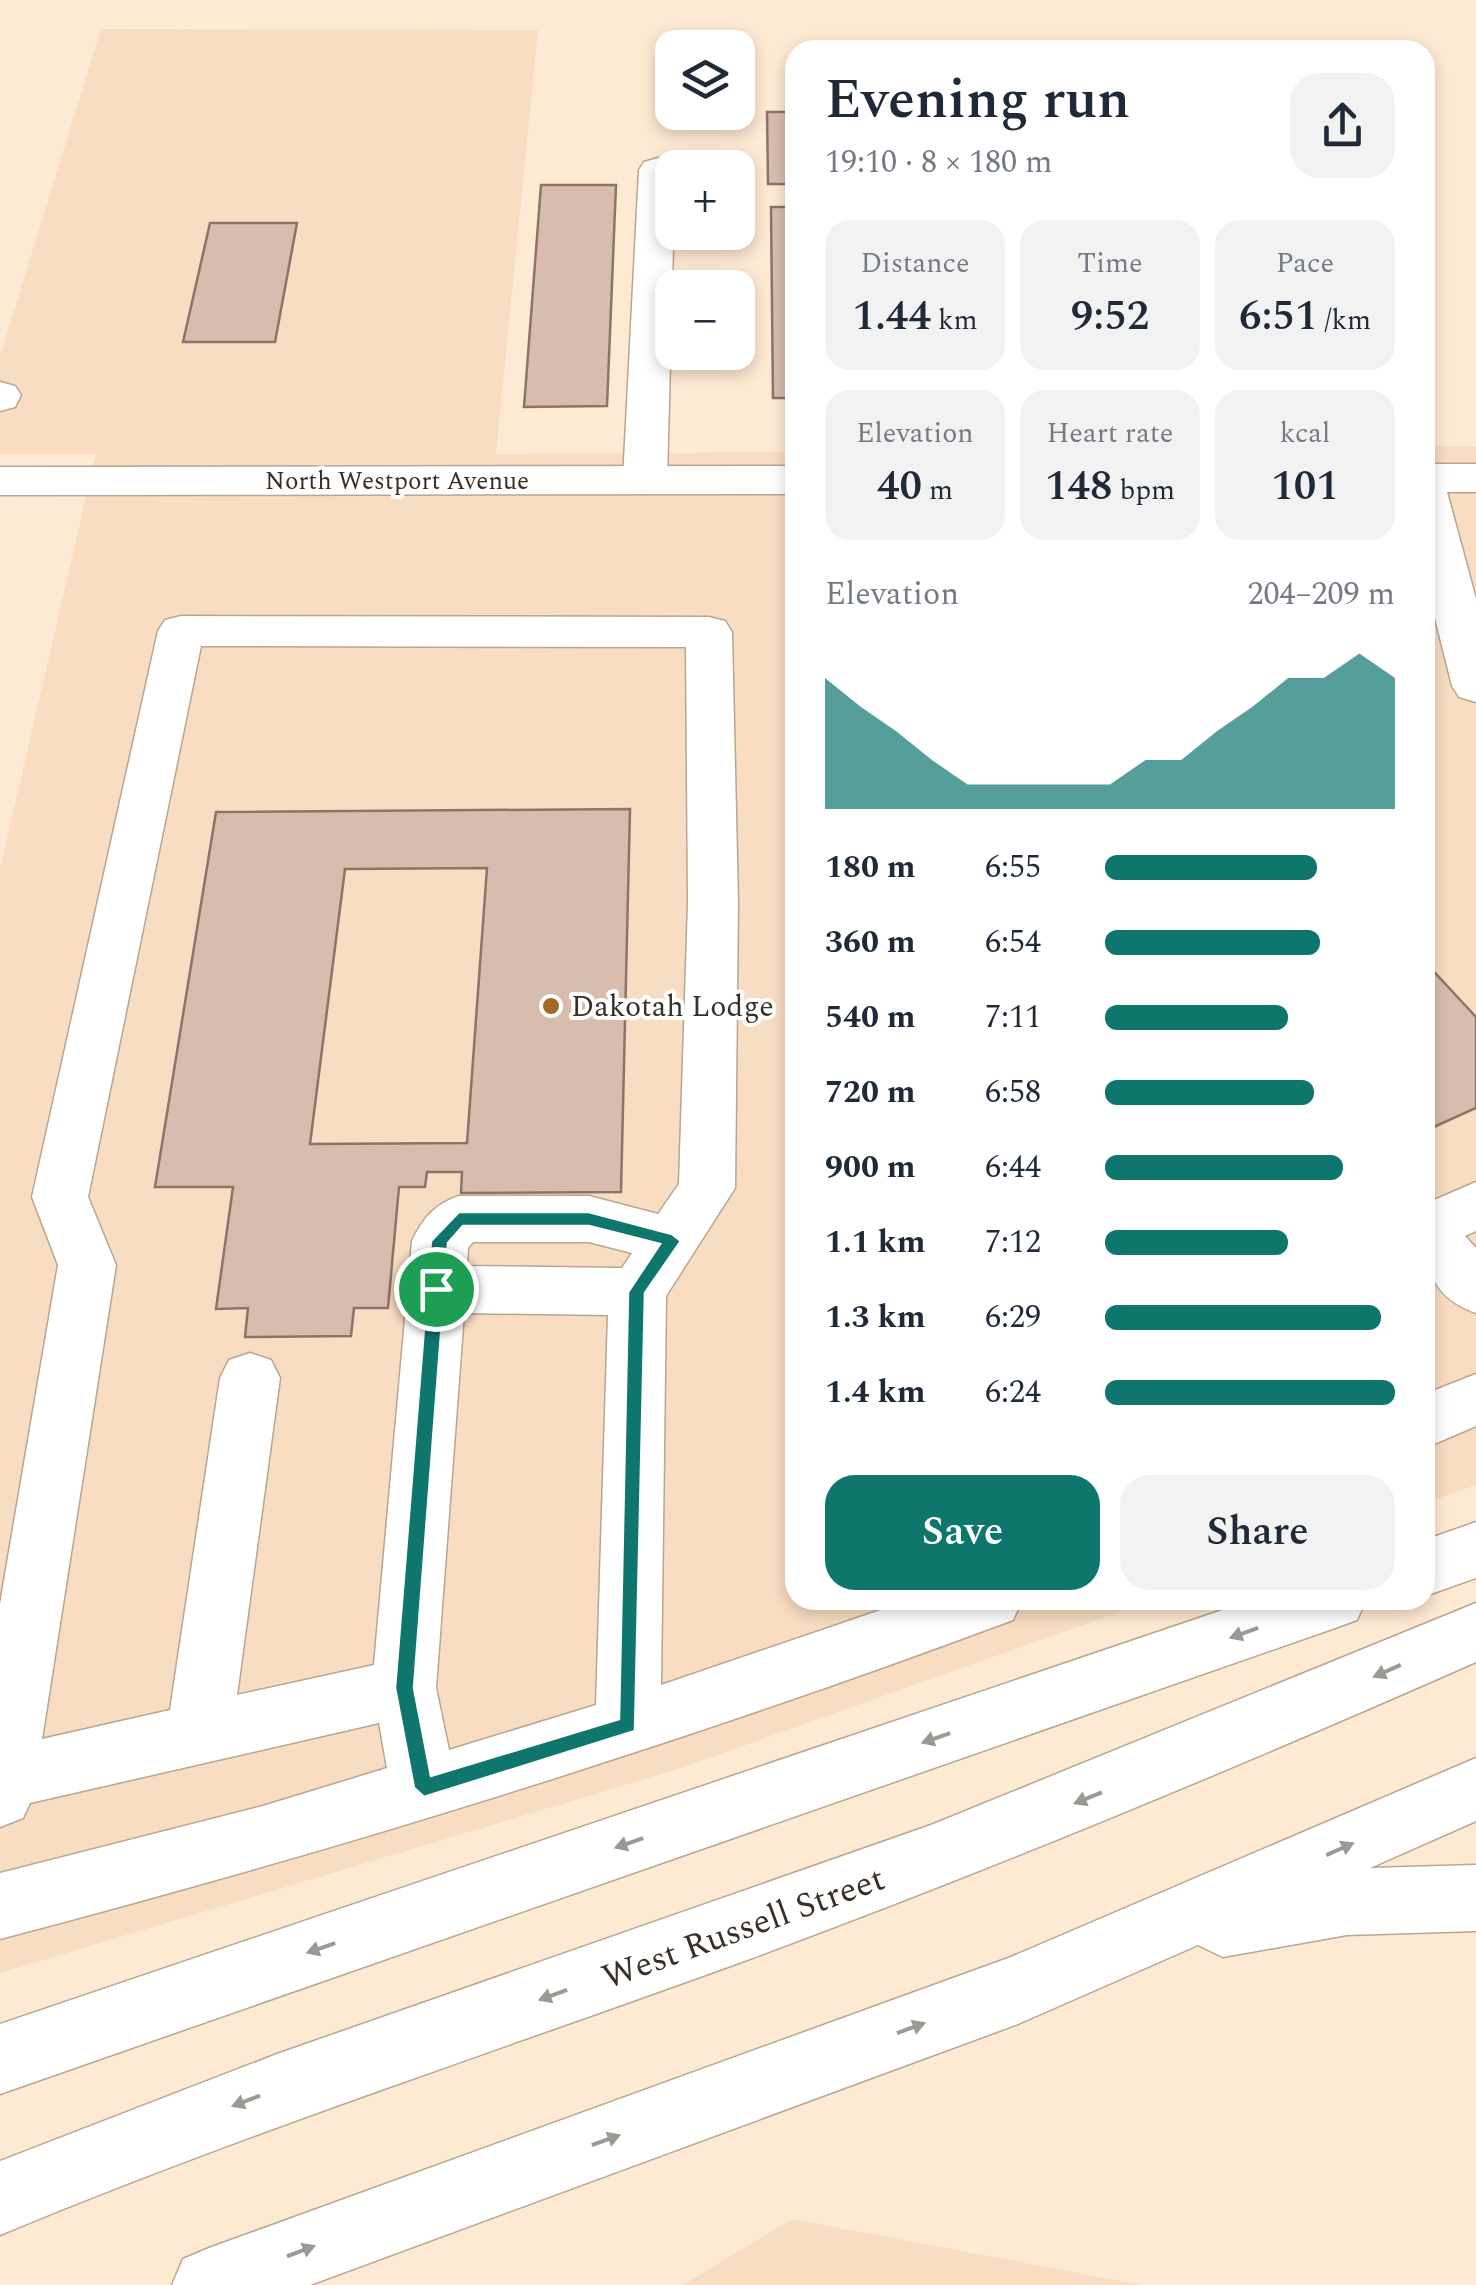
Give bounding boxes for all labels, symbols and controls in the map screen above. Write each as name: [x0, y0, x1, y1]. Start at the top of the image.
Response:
map controls: [655, 30, 755, 370]
button: layers: [655, 30, 755, 130]
text: Evening run: [825, 59, 1130, 142]
button: share: [1290, 73, 1395, 178]
text: 19:10 · 8 × 180 m: [825, 138, 1053, 187]
button: +: [655, 150, 755, 250]
text: Distance: [860, 242, 970, 285]
text: Time: [1077, 242, 1143, 285]
text: Pace: [1276, 242, 1334, 285]
button: −: [655, 270, 755, 370]
text: 1.44: [852, 285, 931, 348]
text: 9:52: [1071, 285, 1149, 348]
text: 6:51: [1239, 285, 1317, 348]
text: km: [931, 299, 978, 342]
text: /km: [1317, 299, 1371, 342]
text: Elevation: [856, 412, 974, 455]
text: Heart rate: [1047, 412, 1173, 455]
text: kcal: [1280, 412, 1330, 455]
text: 40: [877, 455, 922, 518]
text: 148: [1045, 455, 1112, 518]
text: 101: [1271, 455, 1339, 518]
street label: North Westport Avenue: [265, 463, 529, 501]
text: m: [922, 469, 953, 512]
text: bpm: [1112, 469, 1175, 512]
text: Elevation: [825, 570, 959, 619]
text: 204–209 m: [1247, 570, 1395, 619]
text: 180 m: [825, 843, 916, 892]
text: 6:55: [985, 843, 1041, 892]
text: 360 m: [825, 918, 916, 967]
text: 6:54: [985, 918, 1041, 967]
place label: Dakotah Lodge: [571, 984, 774, 1030]
text: 540 m: [825, 993, 916, 1042]
text: 7:11: [985, 993, 1041, 1042]
marker: Dakotah Lodge: [540, 995, 562, 1017]
text: 720 m: [825, 1068, 916, 1117]
text: 6:58: [985, 1068, 1041, 1117]
text: 900 m: [825, 1143, 916, 1192]
text: 6:44: [985, 1143, 1041, 1192]
text: 1.1 km: [825, 1218, 926, 1267]
text: 7:12: [985, 1218, 1041, 1267]
pin: [394, 1247, 479, 1332]
icon: arrive: [409, 1262, 464, 1317]
text: 1.3 km: [825, 1293, 926, 1342]
text: 6:29: [985, 1293, 1041, 1342]
text: 1.4 km: [825, 1368, 926, 1417]
text: 6:24: [985, 1368, 1041, 1417]
button: Save: [825, 1475, 1100, 1590]
button: Share: [1120, 1475, 1395, 1590]
one-way arrow: [1228, 1626, 1258, 1641]
one-way arrow: [1372, 1663, 1402, 1679]
one-way arrow: [921, 1732, 951, 1747]
one-way arrow: [1073, 1791, 1103, 1807]
one-way arrow: [613, 1837, 643, 1852]
one-way arrow: [1325, 1841, 1355, 1857]
street label: West Russell Street: [595, 1853, 892, 2004]
one-way arrow: [306, 1942, 336, 1957]
one-way arrow: [537, 1988, 567, 2003]
one-way arrow: [897, 2020, 927, 2035]
one-way arrow: [230, 2094, 260, 2109]
one-way arrow: [592, 2132, 622, 2147]
one-way arrow: [286, 2242, 316, 2258]

